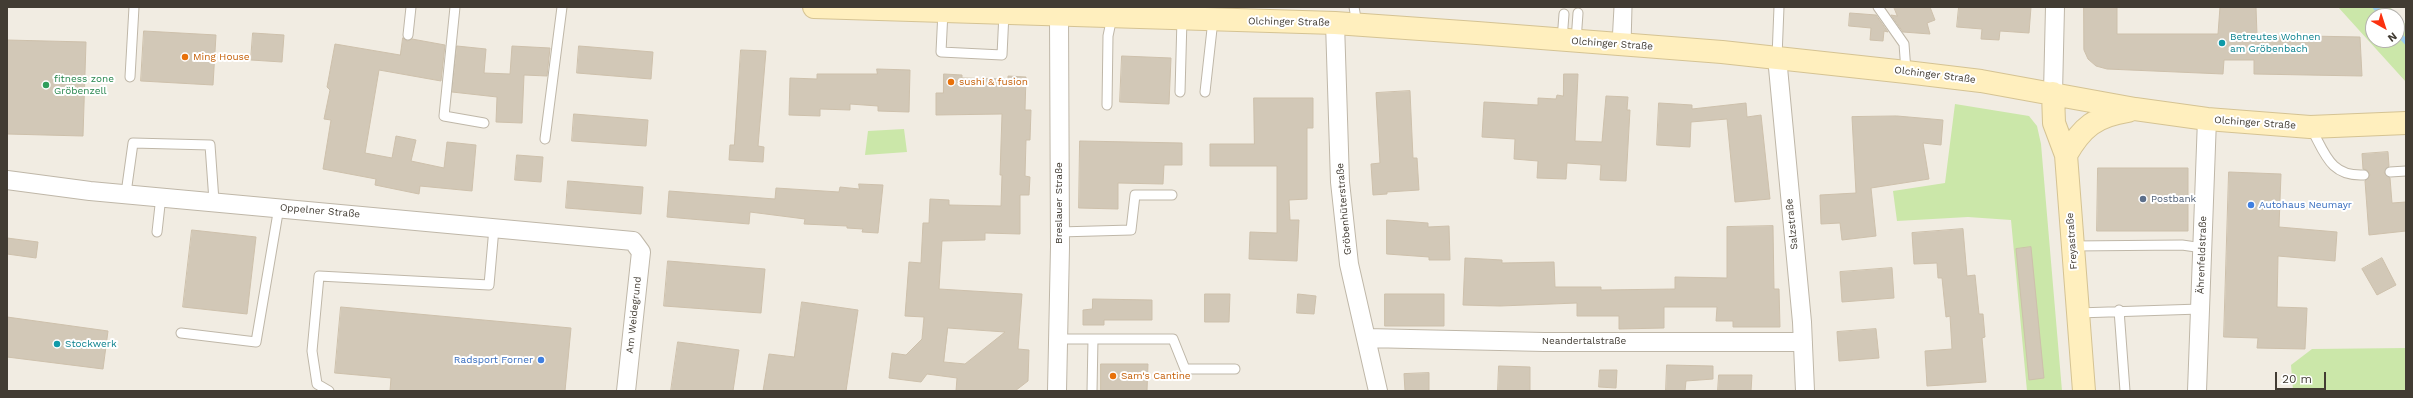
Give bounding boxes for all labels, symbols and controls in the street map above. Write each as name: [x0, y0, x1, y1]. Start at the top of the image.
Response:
north arrow: [2365, 8, 2405, 48]
street label: Olchinger Straße: [1248, 15, 1330, 29]
text: N: [2385, 29, 2399, 45]
place label: Betreutes Wohnen am Gröbenbach: [2230, 31, 2320, 54]
street label: Olchinger Straße: [1571, 35, 1653, 53]
marker: Betreutes Wohnen am Gröbenbach: [2217, 38, 2227, 48]
place label: Ming House: [193, 51, 250, 63]
marker: Ming House: [180, 52, 190, 62]
street label: Olchinger Straße: [1894, 64, 1976, 86]
place label: fitness zone Gröbenzell: [54, 73, 114, 96]
place label: sushi & fusion: [959, 76, 1028, 88]
marker: sushi & fusion: [946, 77, 956, 87]
marker: fitness zone Gröbenzell: [41, 80, 51, 90]
street label: Olchinger Straße: [2214, 114, 2296, 132]
street label: Breslauer Straße: [1053, 162, 1065, 244]
street label: Gröbenhüterstraße: [1334, 162, 1354, 256]
place label: Postbank: [2151, 193, 2196, 205]
marker: Postbank: [2138, 194, 2148, 204]
street label: Salzstraße: [1783, 198, 1801, 250]
place label: Autohaus Neumayr: [2259, 199, 2352, 211]
marker: Autohaus Neumayr: [2246, 200, 2256, 210]
street label: Oppelner Straße: [279, 202, 361, 220]
street label: Freyastraße: [2064, 212, 2080, 270]
street label: Ährenfeldstraße: [2195, 216, 2209, 294]
street label: Am Weidegrund: [624, 276, 644, 354]
street label: Neandertalstraße: [1542, 335, 1626, 347]
place label: Stockwerk: [65, 338, 117, 350]
marker: Stockwerk: [52, 339, 62, 349]
place label: Radsport Forner: [454, 354, 533, 366]
marker: Radsport Forner: [536, 355, 546, 365]
scale bar: [2277, 364, 2328, 390]
place label: Sam's Cantine: [1121, 370, 1191, 382]
marker: Sam's Cantine: [1108, 371, 1118, 381]
text: 20 m: [2282, 372, 2312, 386]

